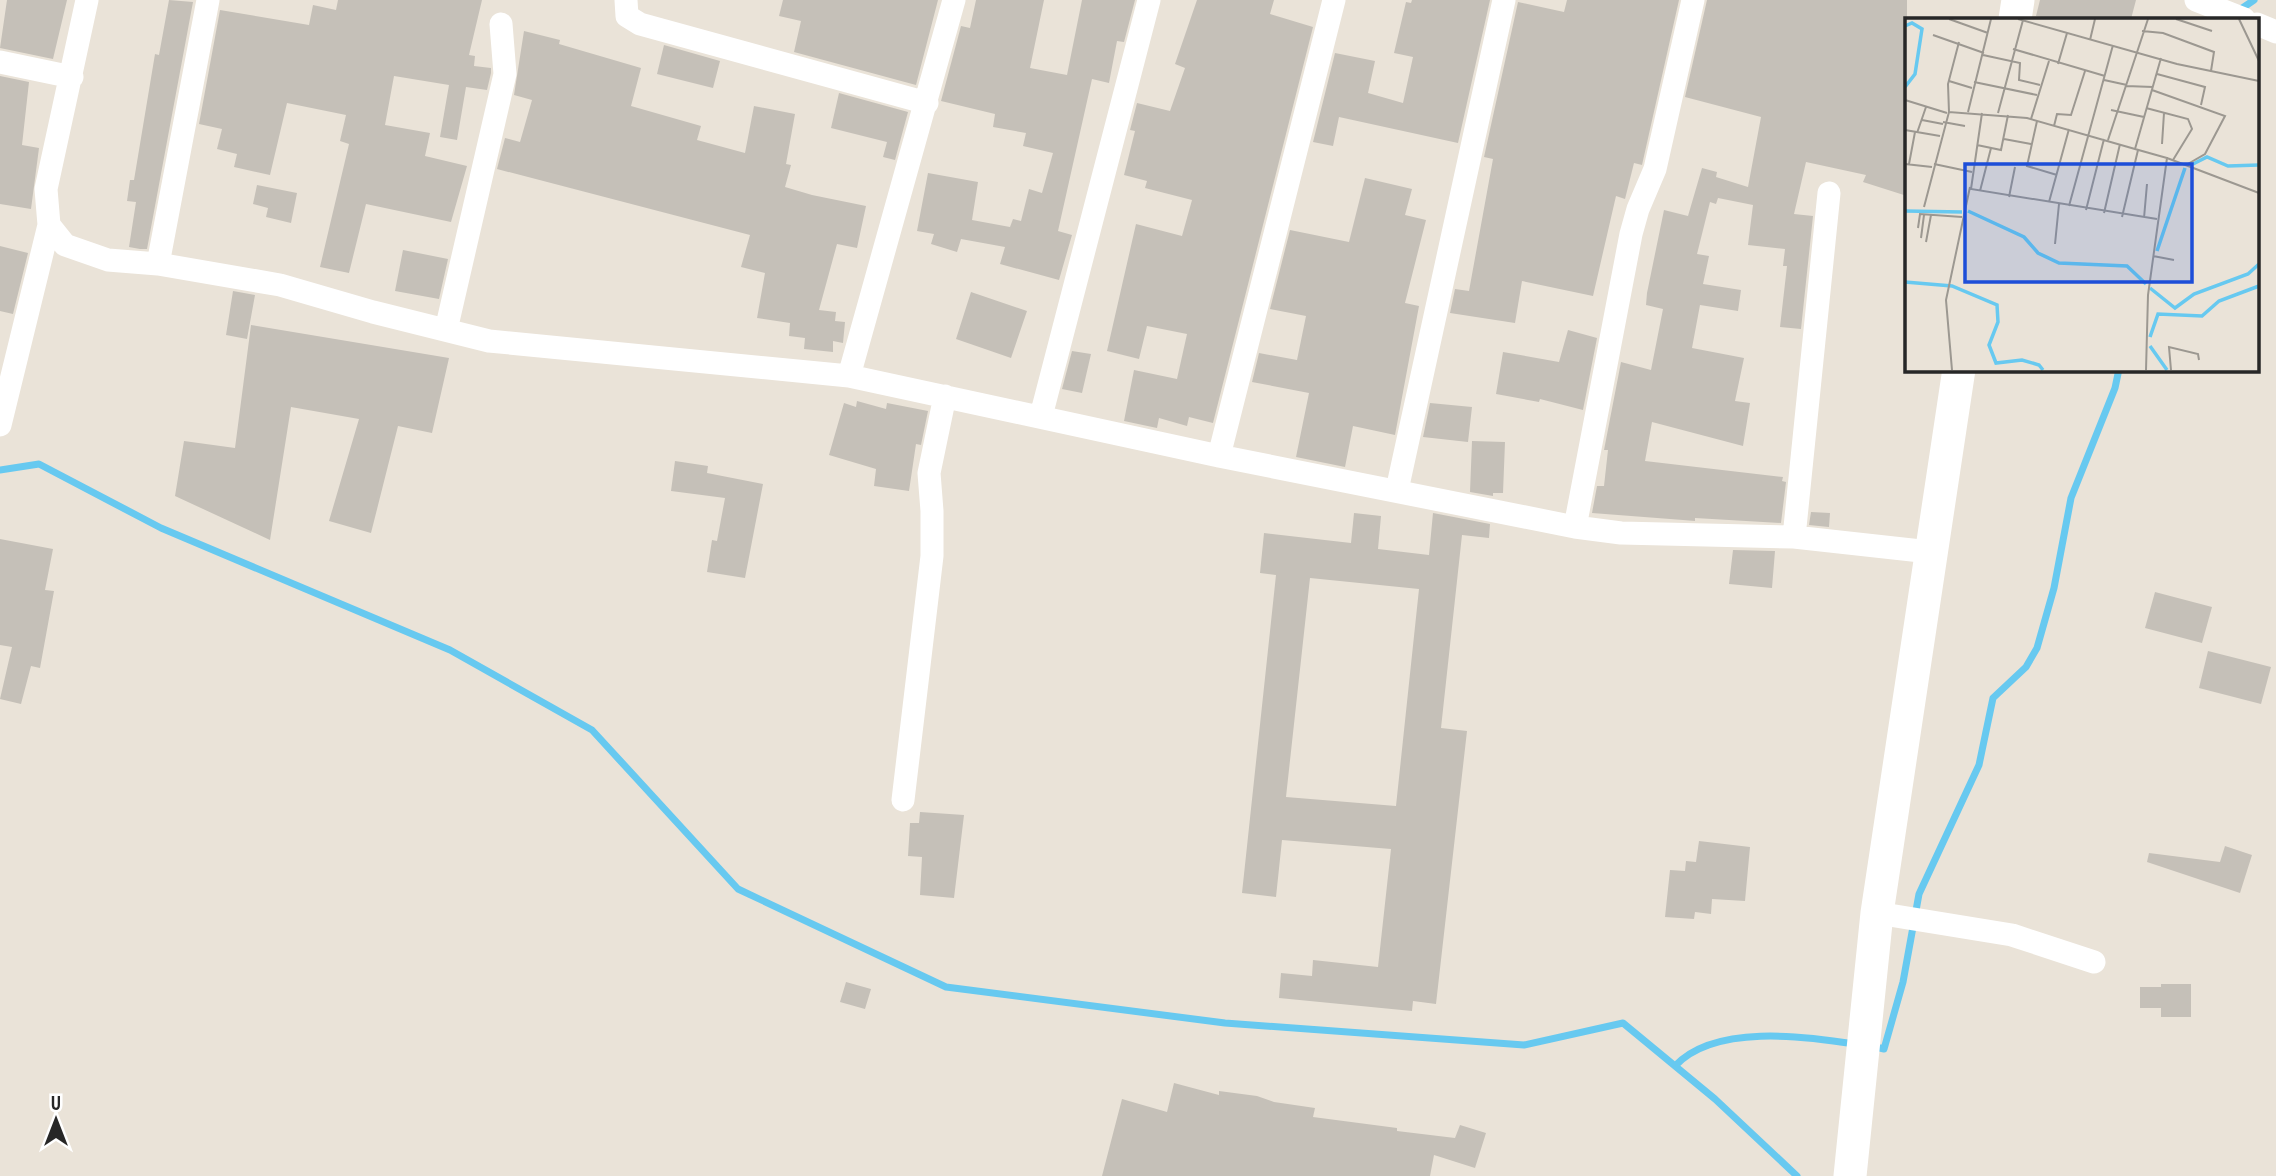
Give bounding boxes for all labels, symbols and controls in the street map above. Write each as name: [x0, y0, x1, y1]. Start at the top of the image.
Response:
inset map: [1905, 18, 2258, 371]
north arrow: [21, 1085, 91, 1155]
text: U: [51, 1091, 61, 1115]

